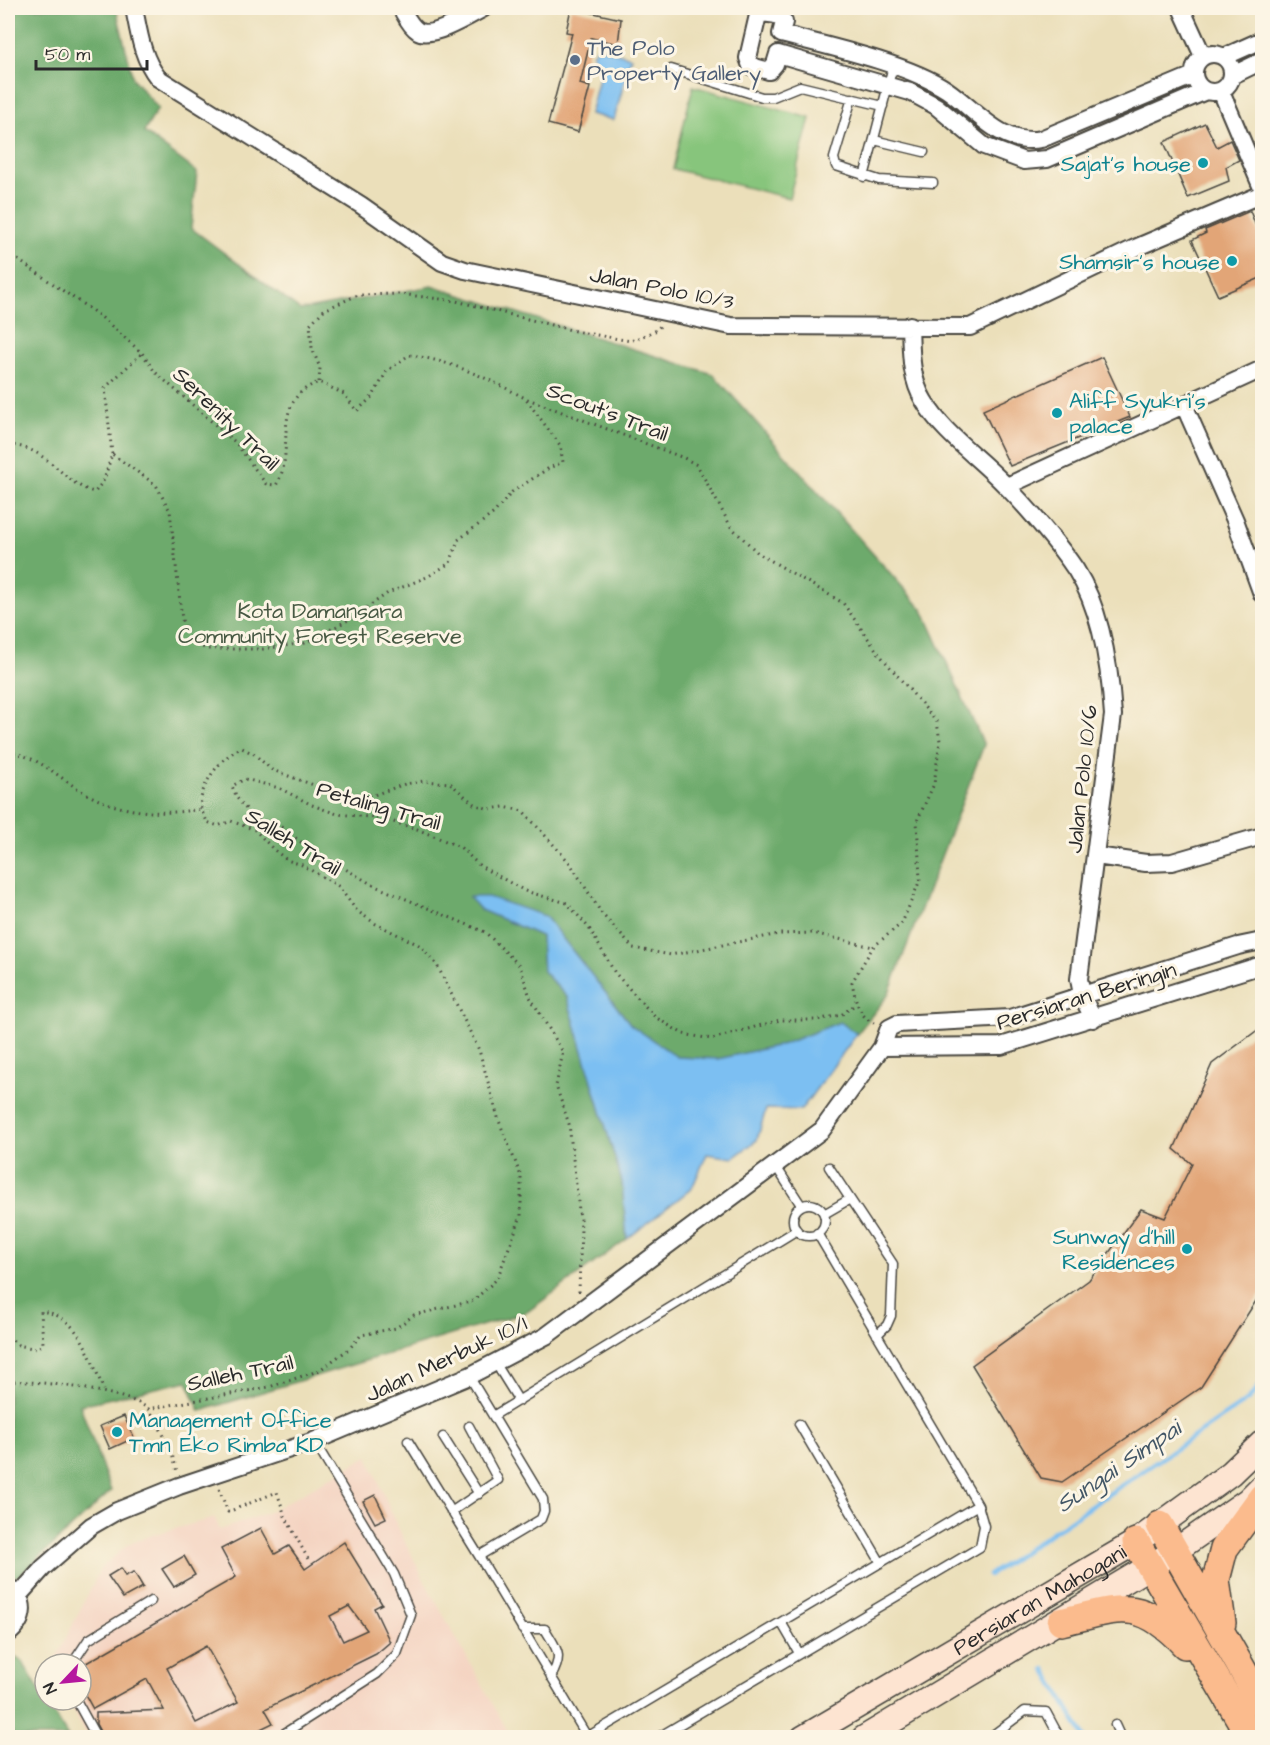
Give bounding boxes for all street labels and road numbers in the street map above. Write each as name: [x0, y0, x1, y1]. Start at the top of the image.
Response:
street label: Jalan Polo 10/3: [587, 259, 736, 318]
street label: Serenity Trail: [165, 360, 286, 479]
street label: Scout's Trail: [542, 375, 673, 450]
street label: Jalan Polo 10/6: [1059, 703, 1106, 855]
street label: Petaling Trail: [313, 774, 444, 840]
street label: Salleh Trail: [239, 801, 347, 884]
street label: Persiaran Beringin: [993, 954, 1180, 1039]
street label: Jalan Merbuk 10/1: [361, 1308, 533, 1410]
street label: Salleh Trail: [184, 1347, 296, 1400]
street label: Persiaran Mahogani: [947, 1537, 1132, 1663]

